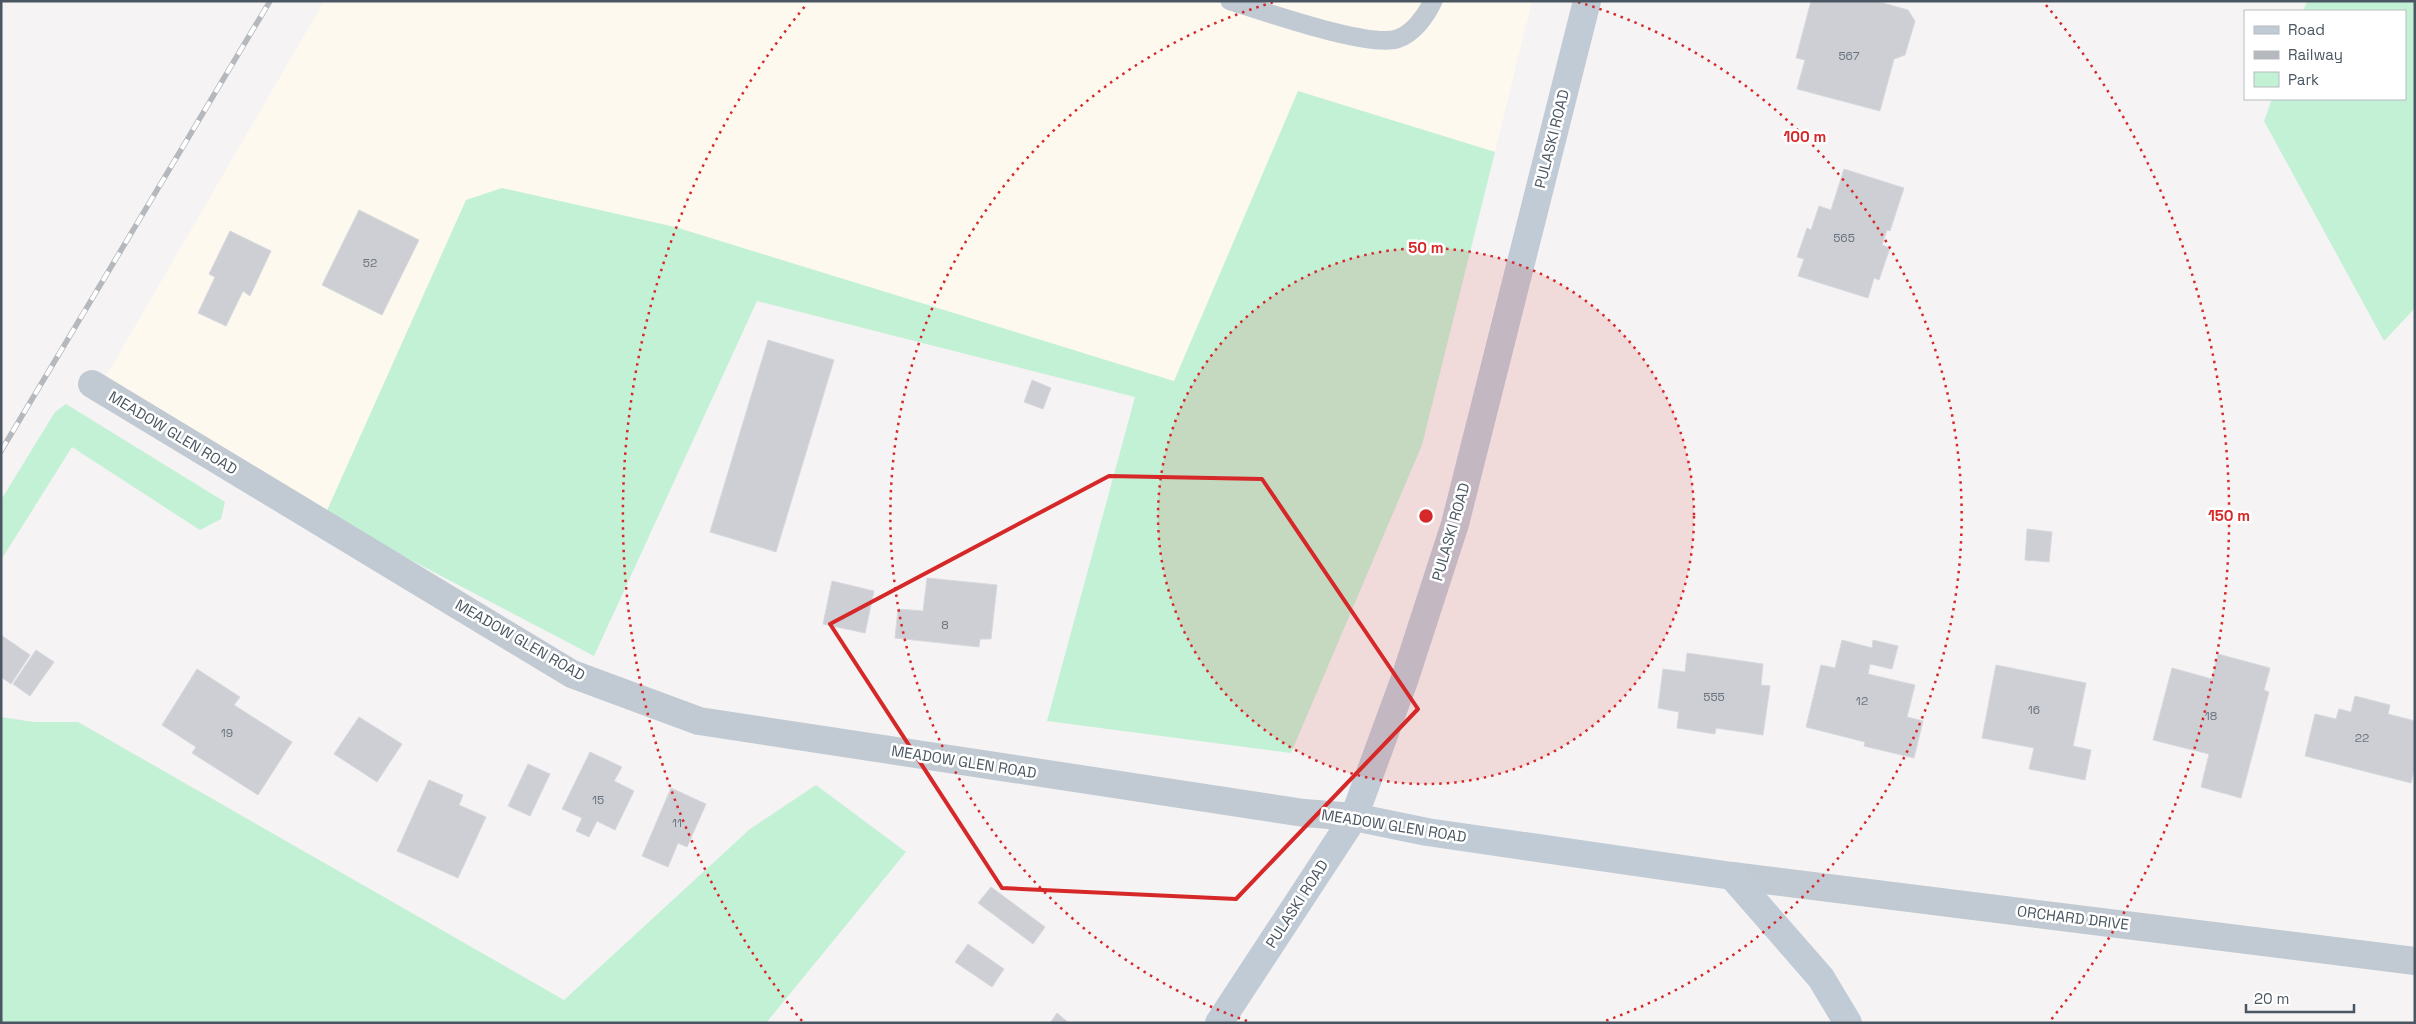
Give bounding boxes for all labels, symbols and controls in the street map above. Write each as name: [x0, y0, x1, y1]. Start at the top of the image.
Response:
legend: [2244, 10, 2406, 100]
text: Road: [2288, 20, 2325, 39]
text: Railway: [2288, 45, 2343, 64]
house number: 567: [1838, 48, 1860, 64]
text: Park: [2288, 70, 2319, 89]
street label: PULASKI ROAD: [1530, 87, 1573, 190]
text: 100 m: [1784, 127, 1826, 146]
house number: 565: [1833, 230, 1855, 246]
text: 50 m: [1408, 238, 1444, 257]
house number: 52: [363, 255, 377, 271]
street label: MEADOW GLEN ROAD: [105, 387, 241, 479]
street label: PULASKI ROAD: [1427, 481, 1474, 583]
text: 150 m: [2208, 506, 2250, 525]
centre of rings: [1417, 507, 1435, 525]
street label: MEADOW GLEN ROAD: [452, 595, 589, 684]
house number: 8: [941, 617, 949, 633]
house number: 555: [1703, 689, 1725, 705]
house number: 12: [1856, 693, 1868, 709]
house number: 16: [2028, 702, 2040, 718]
house number: 18: [2205, 708, 2217, 724]
house number: 19: [221, 725, 233, 741]
house number: 22: [2355, 730, 2369, 746]
street label: MEADOW GLEN ROAD: [890, 741, 1038, 782]
house number: 15: [592, 792, 604, 808]
street label: MEADOW GLEN ROAD: [1320, 805, 1468, 846]
house number: 11: [672, 815, 682, 831]
street label: PULASKI ROAD: [1261, 856, 1332, 951]
street label: ORCHARD DRIVE: [2016, 901, 2130, 934]
scale bar: [2246, 982, 2354, 1014]
text: 20 m: [2254, 989, 2289, 1008]

